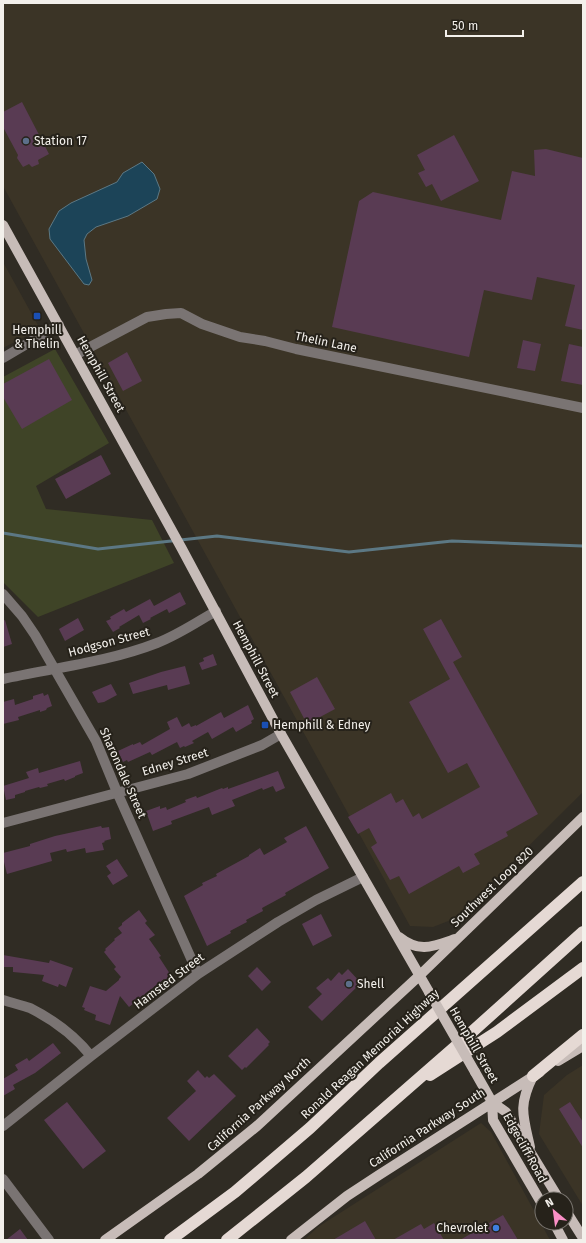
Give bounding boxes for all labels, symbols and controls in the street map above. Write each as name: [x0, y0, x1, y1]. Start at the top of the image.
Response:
scale bar: [446, 12, 523, 38]
text: 50 m: [452, 19, 478, 33]
place label: Station 17: [34, 134, 87, 148]
marker: Station 17: [21, 136, 31, 146]
marker: Hemphill & Thelin: [32, 311, 42, 321]
place label: Hemphill & Thelin: [12, 323, 62, 351]
street label: Thelin Lane: [294, 329, 358, 355]
street label: Hemphill Street: [74, 333, 128, 415]
street label: Hemphill Street: [230, 618, 283, 701]
street label: Hodgson Street: [67, 624, 152, 660]
place label: Hemphill & Edney: [273, 718, 371, 732]
marker: Hemphill & Edney: [260, 720, 270, 730]
street label: Sharondale Street: [97, 726, 150, 821]
street label: Edney Street: [140, 745, 210, 779]
street label: Southwest Loop 820: [448, 844, 536, 930]
street label: Hamsted Street: [131, 950, 207, 1012]
place label: Shell: [357, 977, 385, 991]
marker: Shell: [344, 979, 354, 989]
street label: Ronald Reagan Memorial Highway: [298, 986, 442, 1122]
street label: Hemphill Street: [447, 1005, 502, 1086]
street label: California Parkway North: [204, 1054, 314, 1154]
street label: California Parkway South: [367, 1085, 487, 1171]
street label: Edgecliff Road: [500, 1111, 550, 1185]
north arrow: [534, 1191, 574, 1231]
text: N: [543, 1195, 556, 1210]
place label: Chevrolet: [436, 1221, 489, 1235]
marker: Chevrolet: [491, 1223, 501, 1233]

